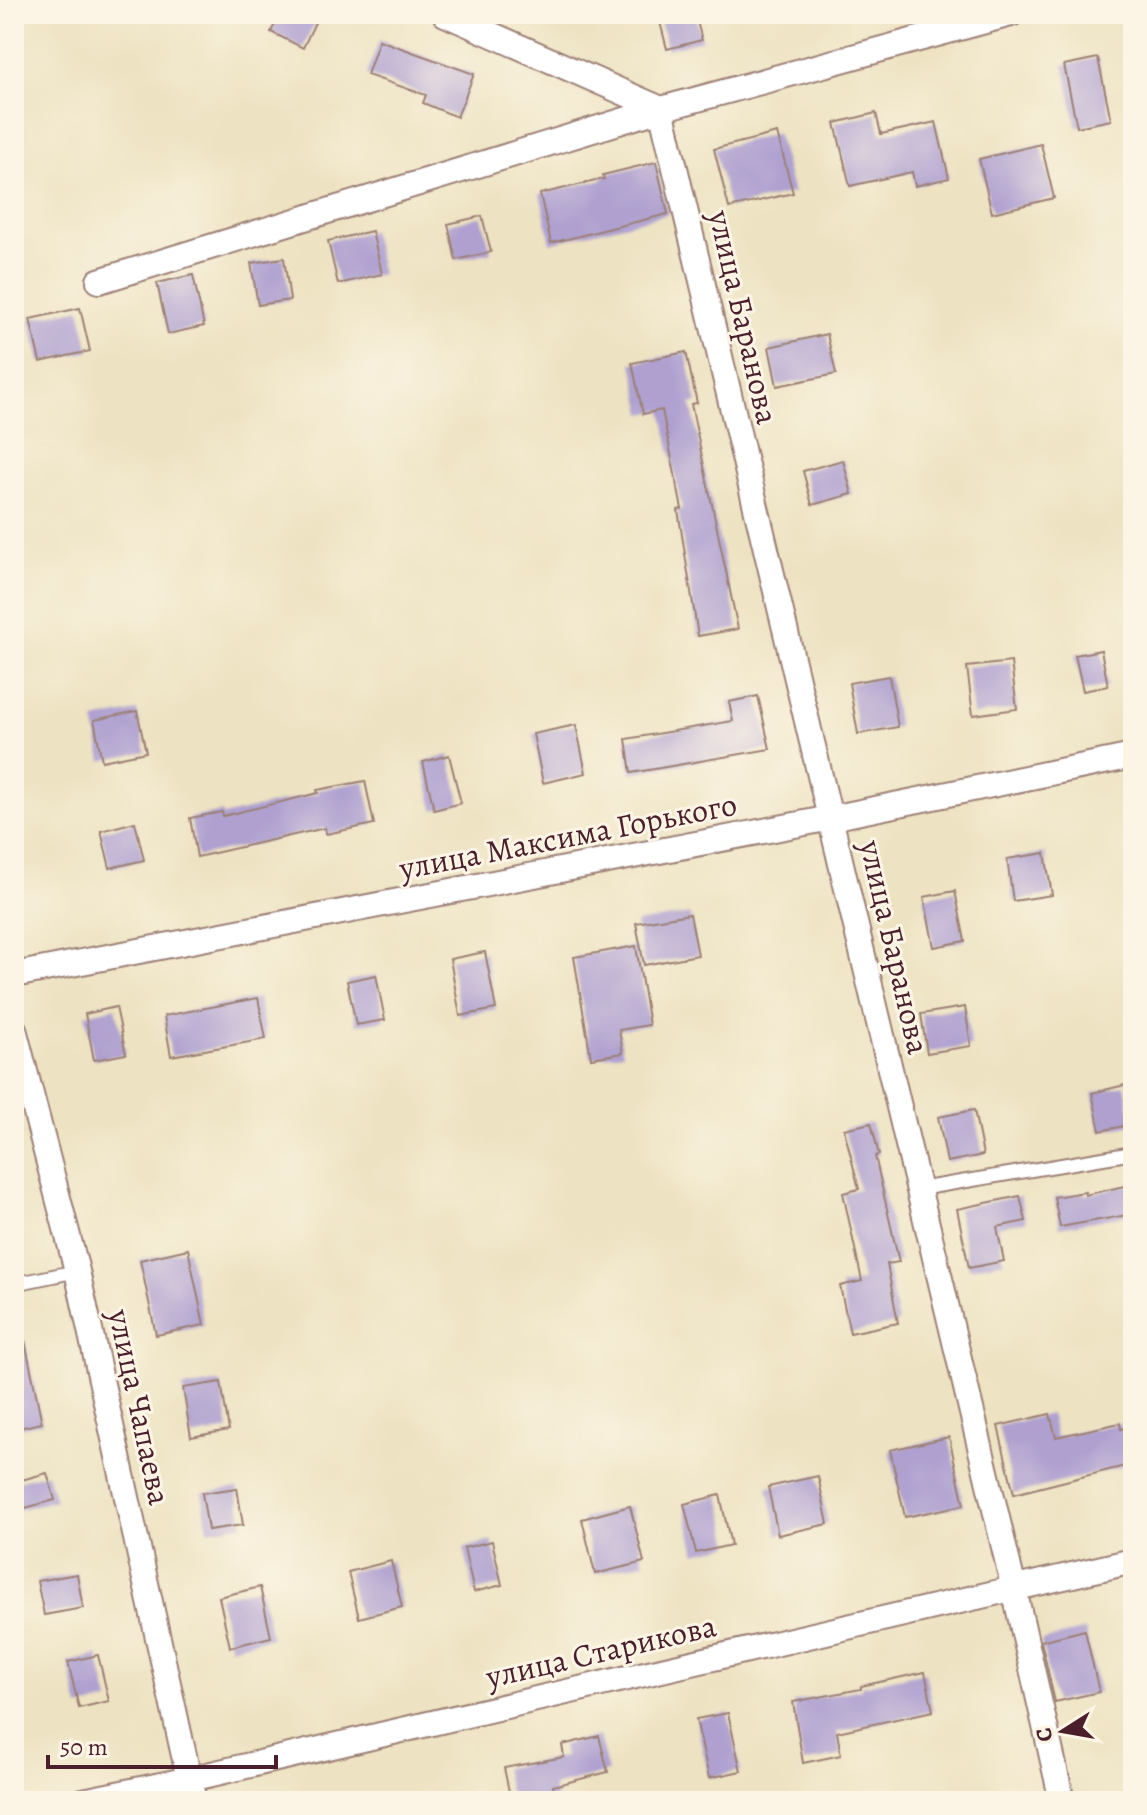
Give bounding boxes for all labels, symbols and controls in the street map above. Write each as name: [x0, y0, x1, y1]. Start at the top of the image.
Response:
street label: улица Баранова: [698, 205, 790, 428]
street label: улица Максима Горького: [395, 782, 741, 891]
street label: улица Баранова: [849, 835, 941, 1058]
street label: улица Чапаева: [98, 1304, 182, 1509]
street label: улица Старикова: [481, 1603, 721, 1699]
north arrow: [1023, 1691, 1103, 1771]
scale bar: [48, 1719, 276, 1769]
text: С: [1028, 1725, 1060, 1744]
text: 50 m: [60, 1731, 108, 1763]

